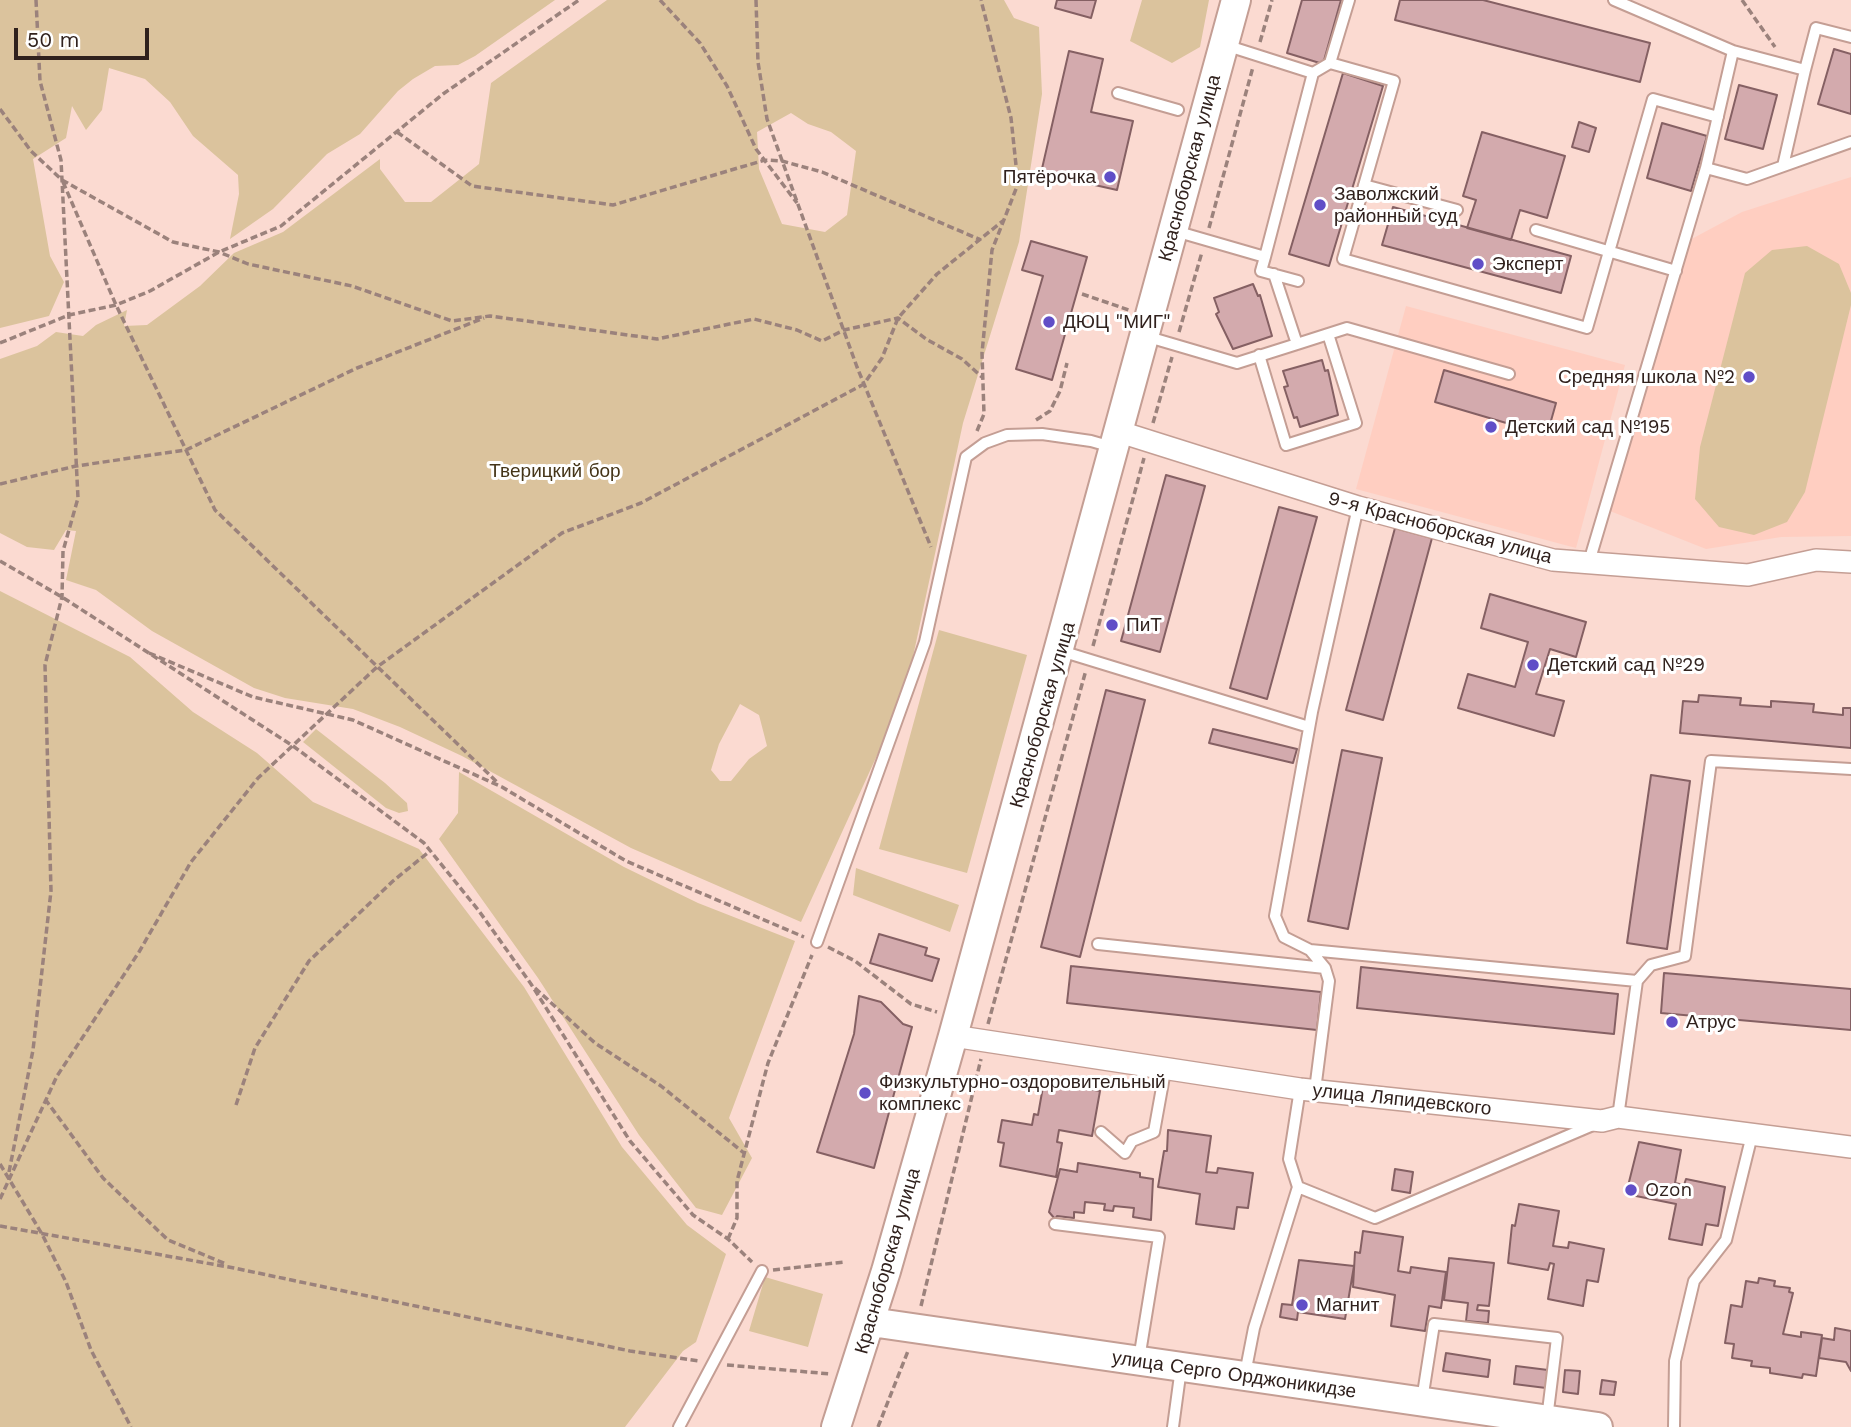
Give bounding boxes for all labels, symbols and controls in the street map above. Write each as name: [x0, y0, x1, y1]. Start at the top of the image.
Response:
scale bar: [18, 14, 152, 58]
text: 50 m: [27, 27, 79, 52]
street label: Красноборская улица: [1154, 72, 1226, 264]
place label: Пятёрочка: [1003, 166, 1096, 188]
marker: Пятёрочка: [1102, 169, 1118, 185]
place label: Заволжский районный суд: [1334, 183, 1458, 227]
marker: Заволжский районный суд: [1312, 197, 1328, 213]
place label: Эксперт: [1492, 253, 1563, 275]
marker: Эксперт: [1470, 256, 1486, 272]
place label: ДЮЦ "МИГ": [1063, 311, 1171, 333]
marker: ДЮЦ "МИГ": [1041, 314, 1057, 330]
place label: Средняя школа №2: [1558, 366, 1735, 388]
marker: Средняя школа №2: [1741, 369, 1757, 385]
place label: Детский сад №195: [1505, 416, 1670, 438]
marker: Детский сад №195: [1483, 419, 1499, 435]
park label: Тверицкий бор: [489, 460, 621, 482]
street label: 9-я Красноборская улица: [1326, 487, 1554, 569]
place label: ПиТ: [1126, 614, 1162, 636]
marker: ПиТ: [1104, 617, 1120, 633]
street label: Красноборская улица: [1006, 619, 1080, 811]
place label: Детский сад №29: [1547, 654, 1705, 676]
marker: Детский сад №29: [1525, 657, 1541, 673]
place label: Атрус: [1686, 1011, 1736, 1033]
marker: Атрус: [1664, 1014, 1680, 1030]
place label: Физкультурно-оздоровительный комплекс: [879, 1071, 1166, 1115]
street label: улица Ляпидевского: [1312, 1079, 1492, 1121]
marker: Физкультурно-оздоровительный комплекс: [857, 1085, 873, 1101]
street label: Красноборская улица: [851, 1165, 925, 1357]
place label: Ozon: [1645, 1179, 1692, 1201]
marker: Ozon: [1623, 1182, 1639, 1198]
place label: Магнит: [1316, 1294, 1379, 1316]
marker: Магнит: [1294, 1297, 1310, 1313]
street label: улица Серго Орджоникидзе: [1110, 1347, 1358, 1403]

